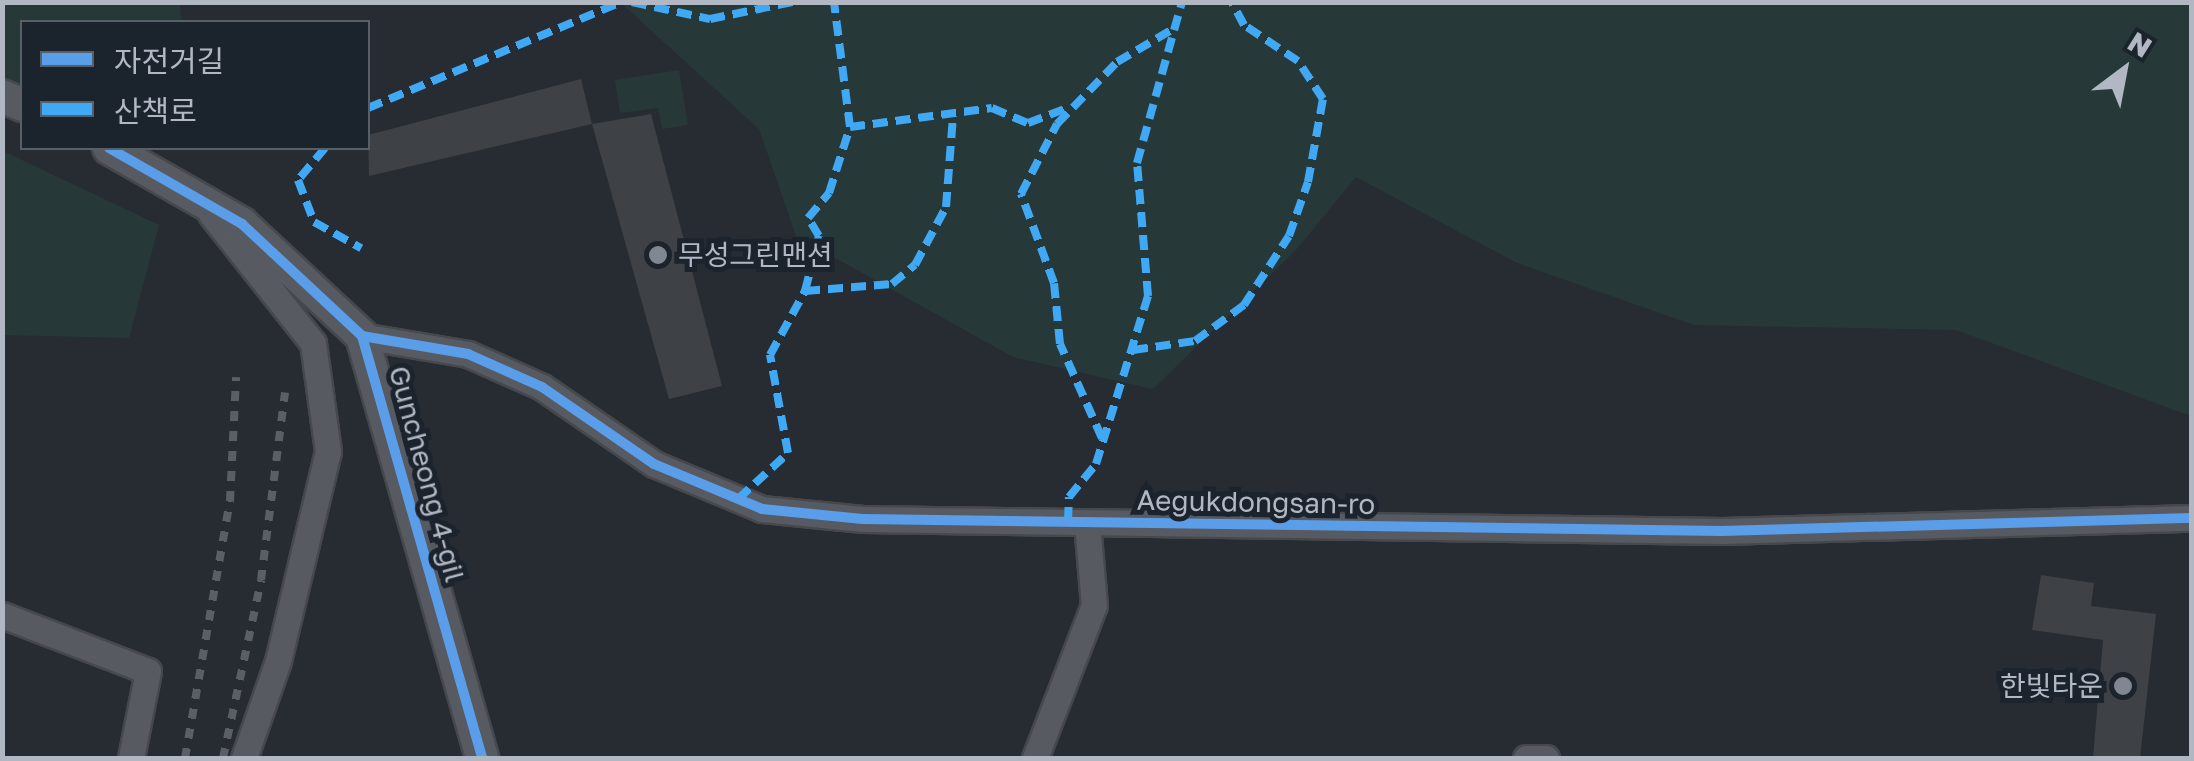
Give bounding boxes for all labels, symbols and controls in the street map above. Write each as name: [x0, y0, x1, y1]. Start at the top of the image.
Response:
legend: [20, 20, 370, 150]
north arrow: [2074, 20, 2174, 120]
text: N: [2122, 25, 2158, 64]
text: 자전거길: [114, 43, 224, 79]
text: 산책로: [114, 93, 197, 129]
place label: 무성그린맨션: [678, 238, 833, 272]
marker: 무성그린맨션: [647, 244, 669, 266]
street label: Guncheong 4-gil: [382, 362, 472, 586]
street label: Aegukdongsan-ro: [1136, 483, 1376, 521]
place label: 한빛타운: [2000, 669, 2103, 703]
marker: 한빛타운: [2112, 675, 2134, 697]

